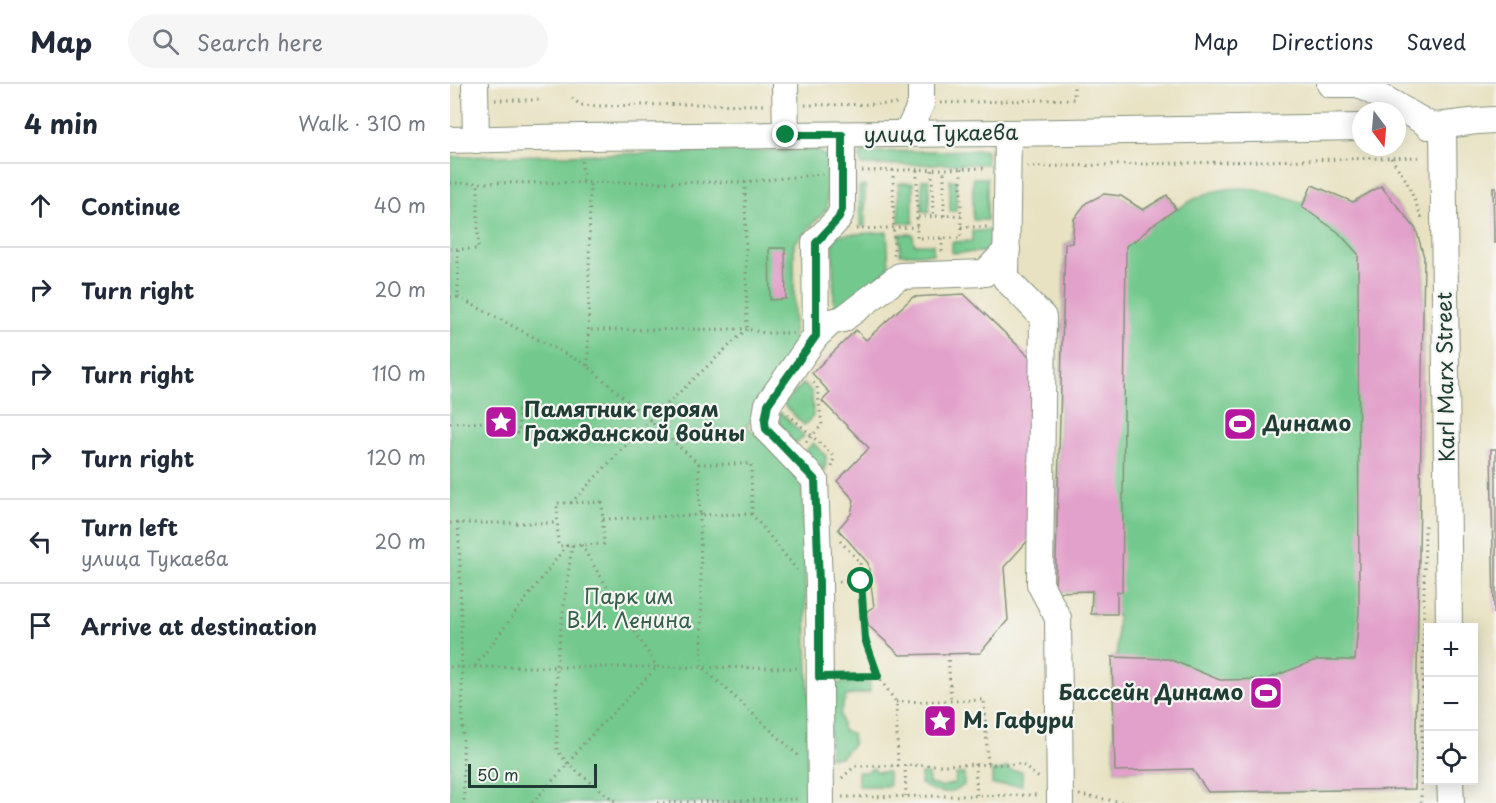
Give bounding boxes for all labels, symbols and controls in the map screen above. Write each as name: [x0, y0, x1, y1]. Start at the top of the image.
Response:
search box: [128, 14, 548, 68]
text: Map: [30, 20, 92, 63]
icon: search: [149, 25, 182, 58]
text: Search here: [197, 25, 323, 58]
text: Map: [1193, 25, 1238, 57]
text: Directions: [1271, 25, 1373, 57]
text: Saved: [1406, 25, 1466, 57]
north arrow: [1352, 102, 1406, 156]
text: 4 min: [24, 104, 98, 143]
text: Walk · 310 m: [298, 108, 426, 138]
street label: улица Тукаева: [863, 115, 1019, 149]
route end: [772, 121, 798, 147]
icon: ahead: [24, 189, 57, 222]
text: Continue: [81, 189, 180, 222]
text: 40 m: [374, 190, 426, 220]
icon: right: [24, 273, 57, 306]
text: Turn right: [81, 273, 194, 306]
text: 20 m: [374, 274, 426, 304]
street label: Karl Marx Street: [1427, 292, 1461, 462]
icon: right: [24, 357, 57, 390]
text: Turn right: [81, 357, 194, 390]
text: 110 m: [372, 358, 426, 388]
place label: Памятник героям Гражданской войны: [524, 392, 745, 448]
place icon: Памятник героям Гражданской войны: [483, 404, 519, 440]
sports icon: Динамо: [1222, 406, 1258, 442]
place label: Динамо: [1262, 406, 1351, 438]
icon: right: [24, 441, 57, 474]
text: Turn right: [81, 441, 194, 474]
text: 120 m: [367, 442, 426, 472]
text: Turn left: [81, 510, 178, 543]
icon: left: [24, 525, 57, 558]
text: 20 m: [374, 526, 426, 556]
text: улица Тукаева: [81, 543, 228, 573]
route start: [847, 567, 873, 593]
park label: Парк им В.И. Ленина: [567, 579, 692, 635]
icon: arrive: [24, 609, 57, 642]
text: Arrive at destination: [81, 609, 317, 642]
map controls: [1424, 623, 1478, 785]
button: +: [1424, 623, 1478, 677]
place label: Бассейн Динамо: [1059, 675, 1243, 707]
sports icon: Бассейн Динамо: [1248, 675, 1284, 711]
button: −: [1424, 677, 1478, 731]
place icon: М. Гафури: [922, 703, 958, 739]
place label: М. Гафури: [963, 703, 1074, 735]
button: locate: [1424, 731, 1478, 785]
scale bar: [468, 761, 597, 788]
text: 50 m: [477, 762, 518, 786]

